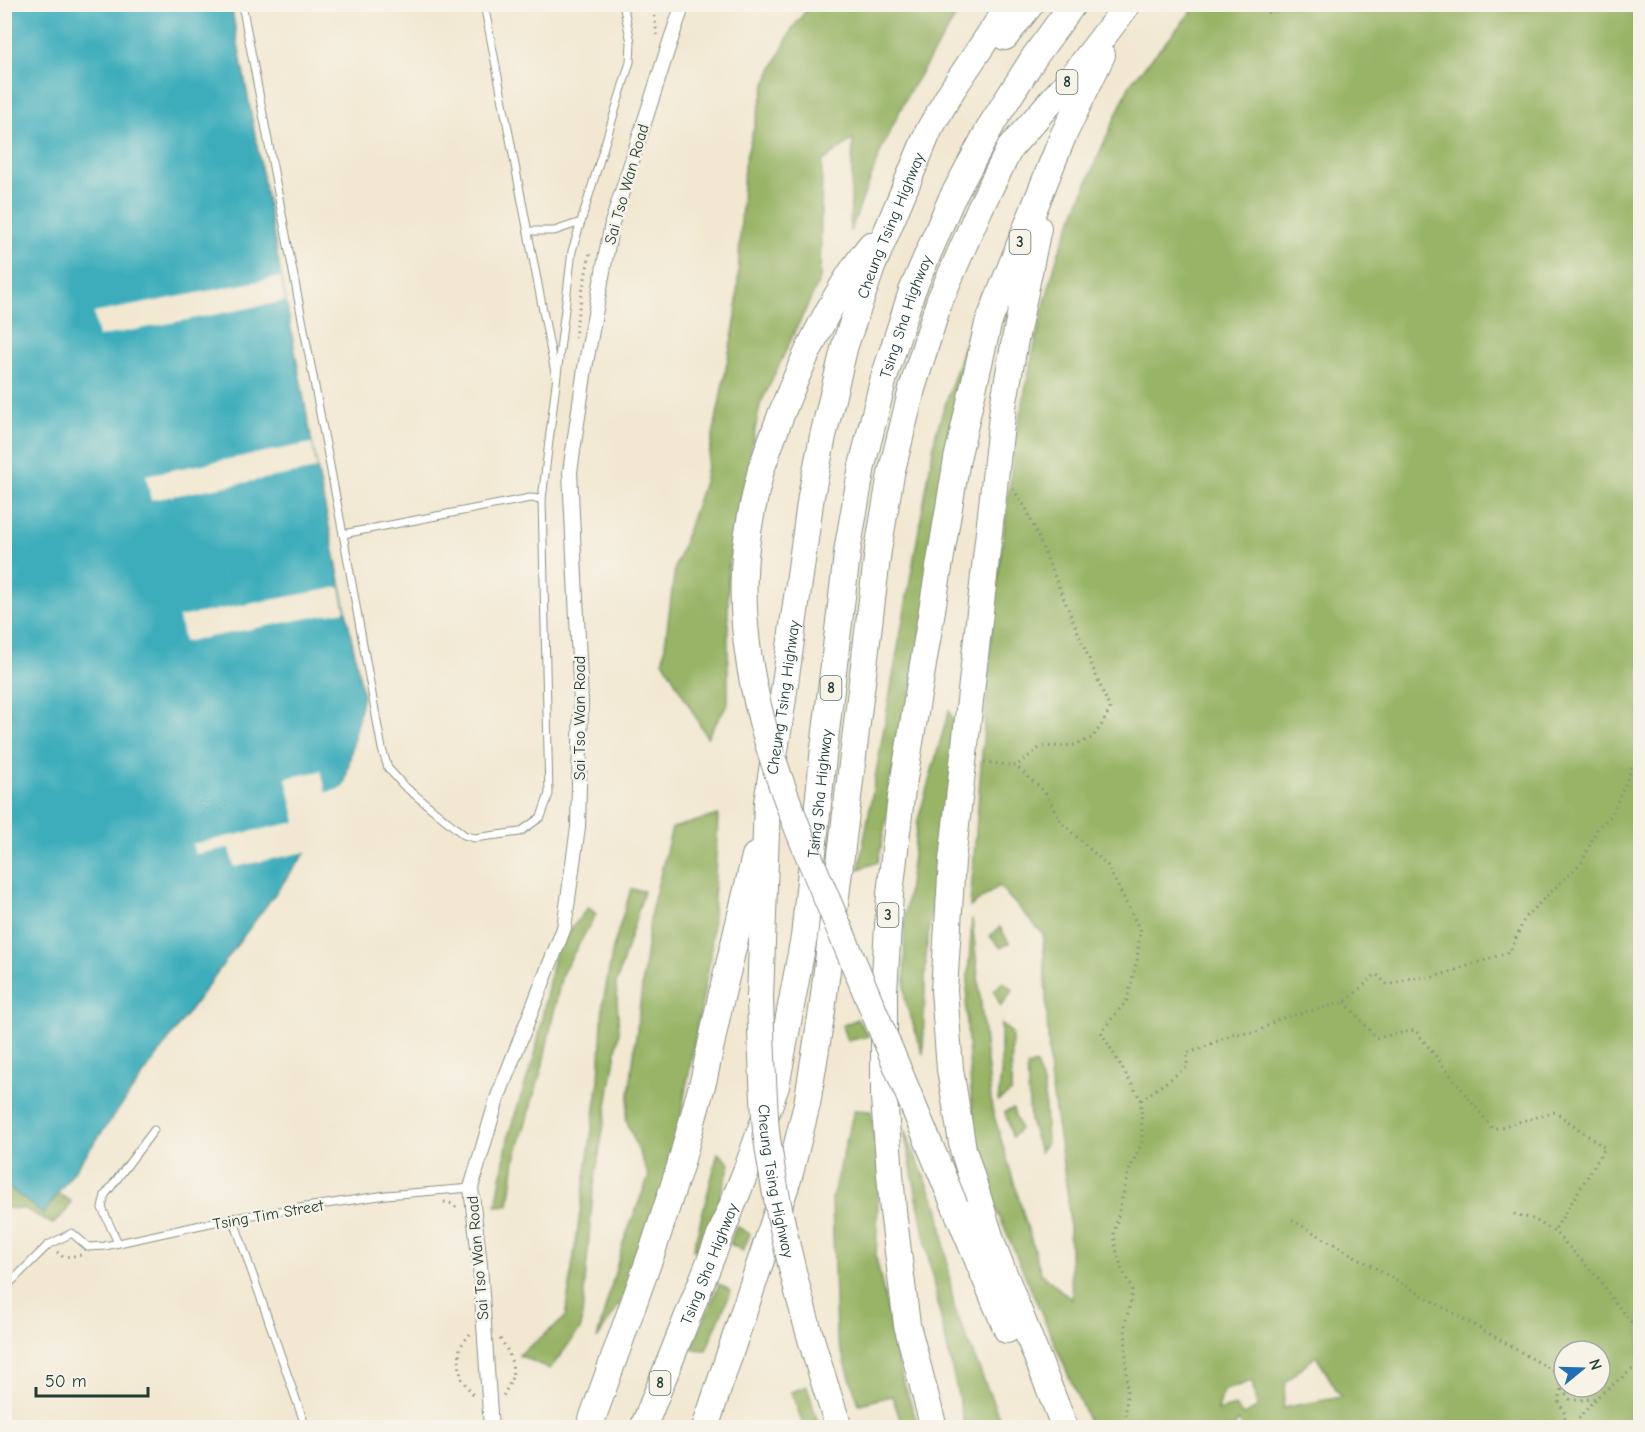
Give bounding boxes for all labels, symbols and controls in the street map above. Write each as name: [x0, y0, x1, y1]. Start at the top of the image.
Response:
road number: 8: [1056, 70, 1078, 94]
street label: Sai Tso Wan Road: [601, 122, 653, 247]
street label: Cheung Tsing Highway: [854, 149, 929, 301]
road number: 3: [1010, 230, 1030, 254]
street label: Tsing Sha Highway: [876, 252, 937, 381]
street label: Cheung Tsing Highway: [763, 618, 804, 776]
street label: Sai Tso Wan Road: [571, 656, 589, 780]
road number: 8: [820, 676, 842, 700]
street label: Tsing Sha Highway: [804, 727, 836, 859]
road number: 3: [878, 903, 898, 927]
street label: Cheung Tsing Highway: [754, 1104, 797, 1261]
street label: Sai Tso Wan Road: [464, 1195, 492, 1321]
street label: Tsing Tim Street: [211, 1196, 325, 1234]
street label: Tsing Sha Highway: [677, 1200, 743, 1327]
north arrow: [1552, 1339, 1612, 1399]
text: N: [1585, 1357, 1605, 1372]
scale bar: [36, 1360, 148, 1398]
text: 50 m: [45, 1371, 87, 1392]
road number: 8: [650, 1371, 670, 1395]

